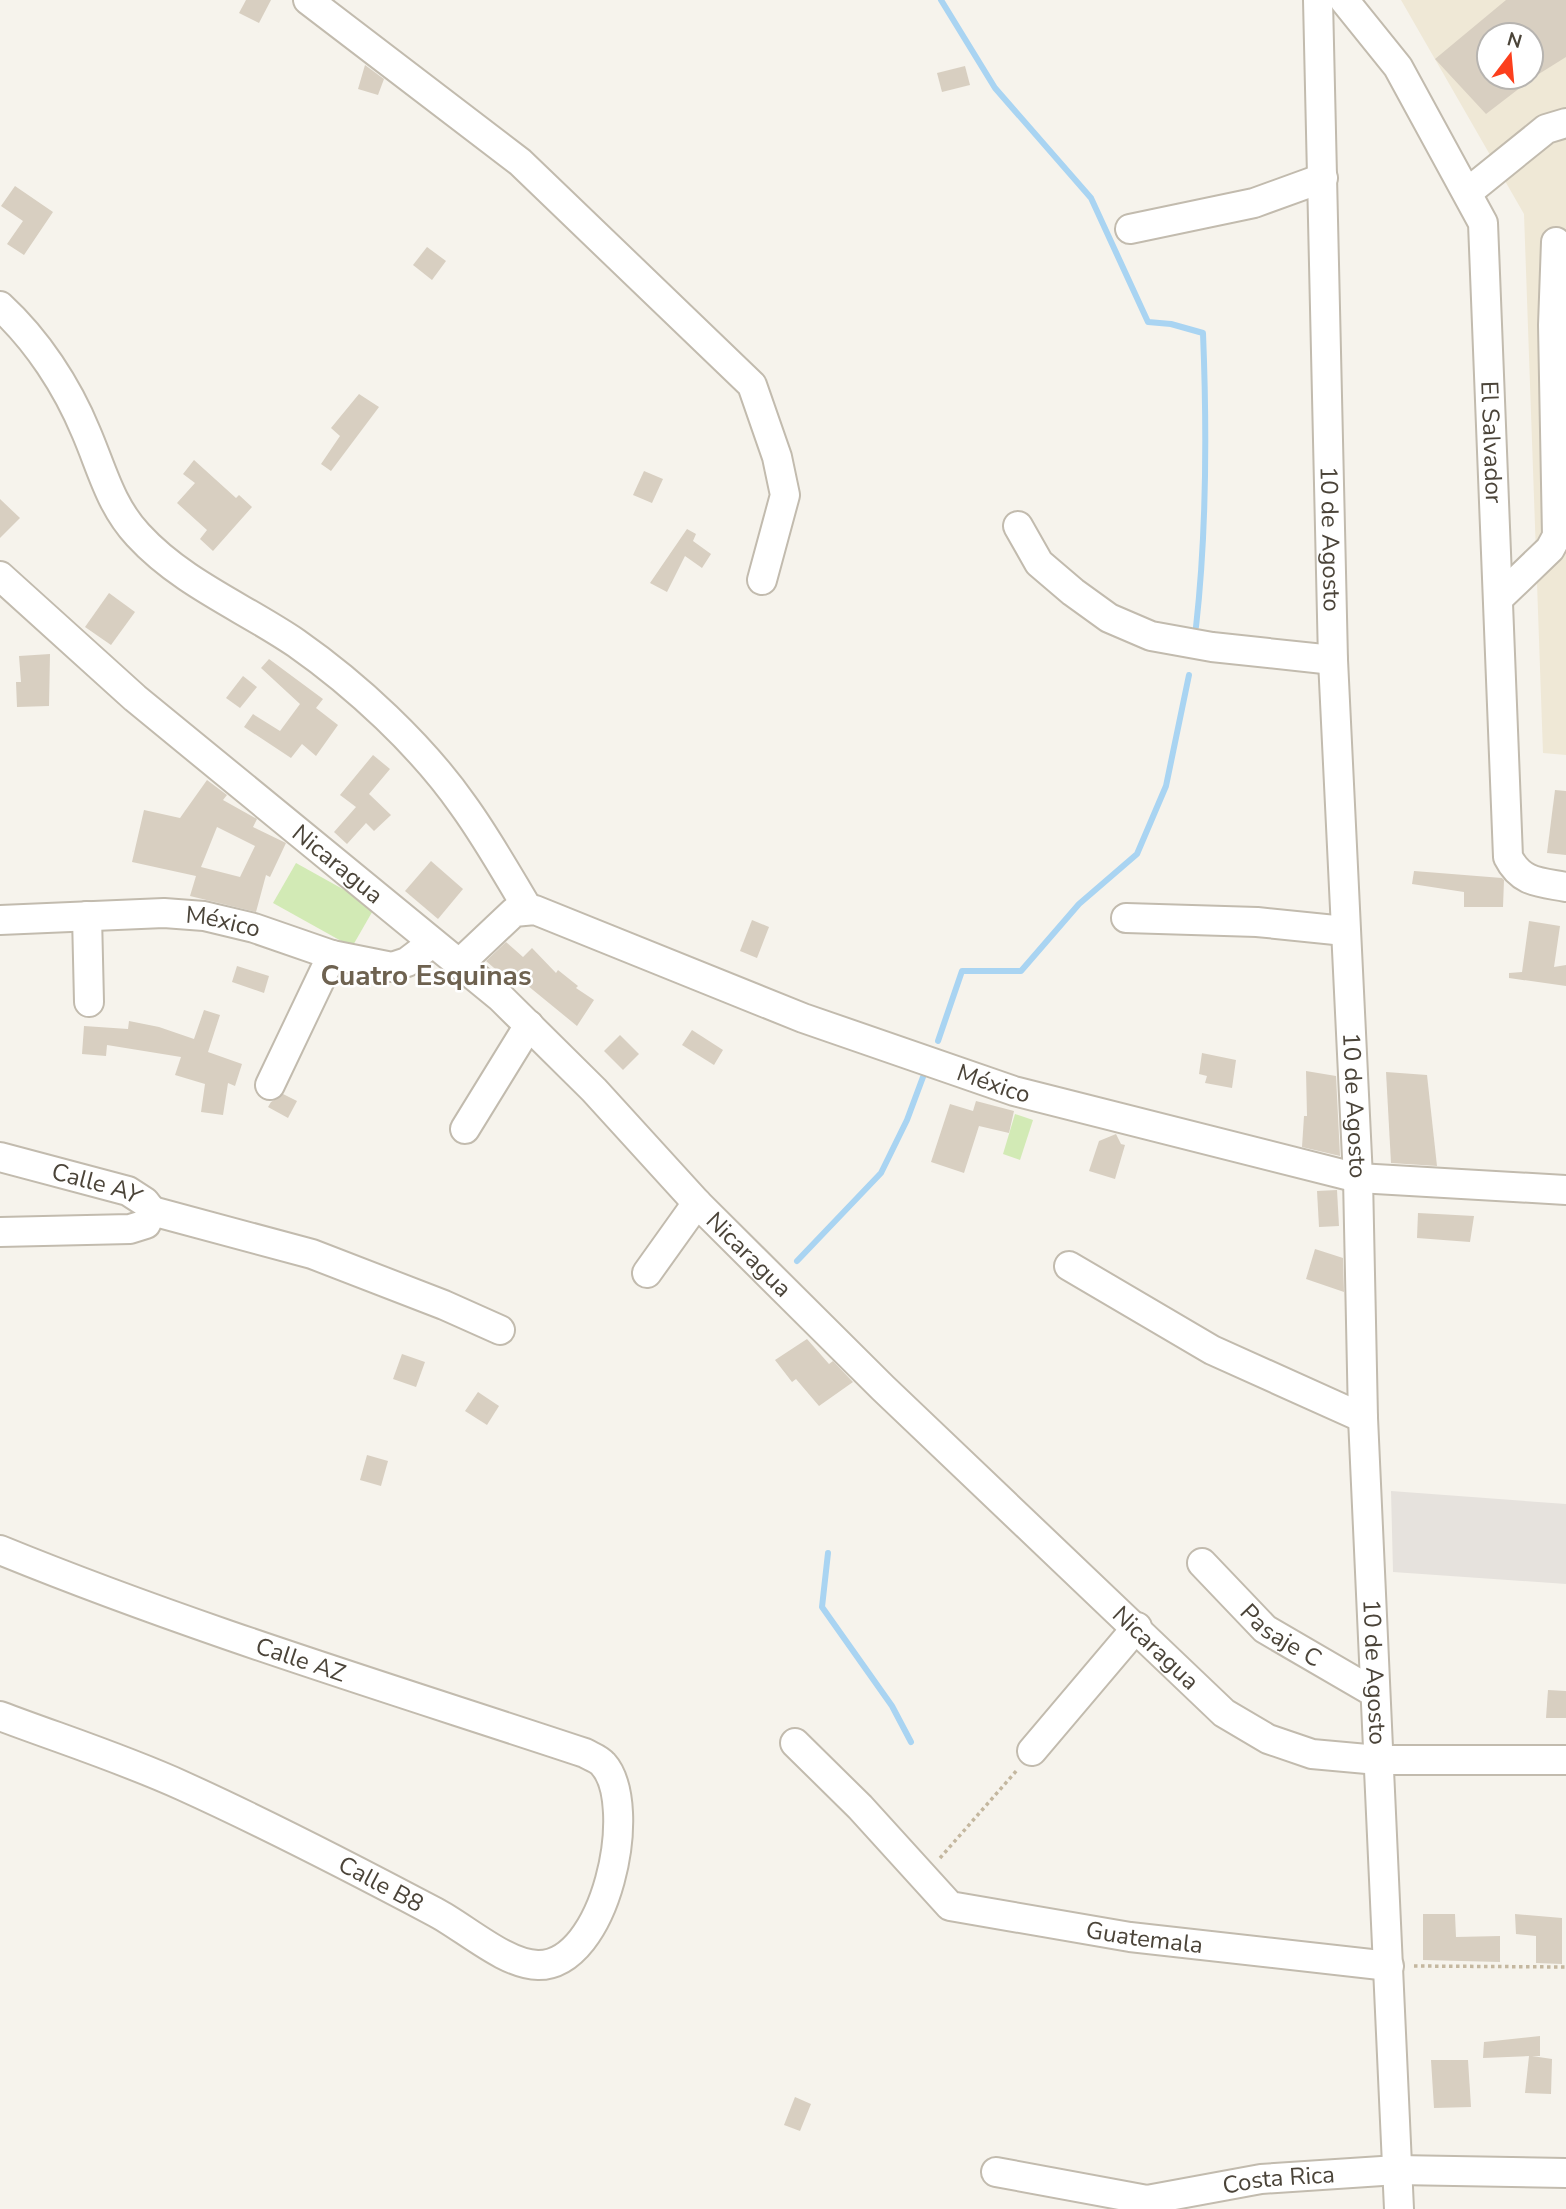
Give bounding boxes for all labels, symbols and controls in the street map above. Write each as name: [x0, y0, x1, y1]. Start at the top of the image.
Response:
north arrow: [1475, 21, 1545, 91]
text: N: [1504, 26, 1525, 55]
street label: El Salvador: [1473, 380, 1510, 504]
street label: 10 de Agosto: [1313, 466, 1348, 612]
street label: Nicaragua: [286, 817, 390, 911]
street label: México: [185, 899, 264, 945]
district label: Cuatro Esquinas: [320, 957, 532, 995]
street label: 10 de Agosto: [1335, 1032, 1374, 1179]
street label: México: [953, 1056, 1034, 1110]
street label: Calle AY: [48, 1155, 149, 1212]
street label: Nicaragua: [699, 1205, 799, 1304]
street label: Pasaje C: [1233, 1597, 1327, 1674]
street label: 10 de Agosto: [1355, 1598, 1394, 1745]
street label: Nicaragua: [1105, 1599, 1206, 1697]
street label: Calle AZ: [251, 1630, 350, 1690]
street label: Calle B8: [333, 1848, 429, 1920]
street label: Guatemala: [1083, 1914, 1205, 1961]
street label: Costa Rica: [1220, 2158, 1336, 2202]

